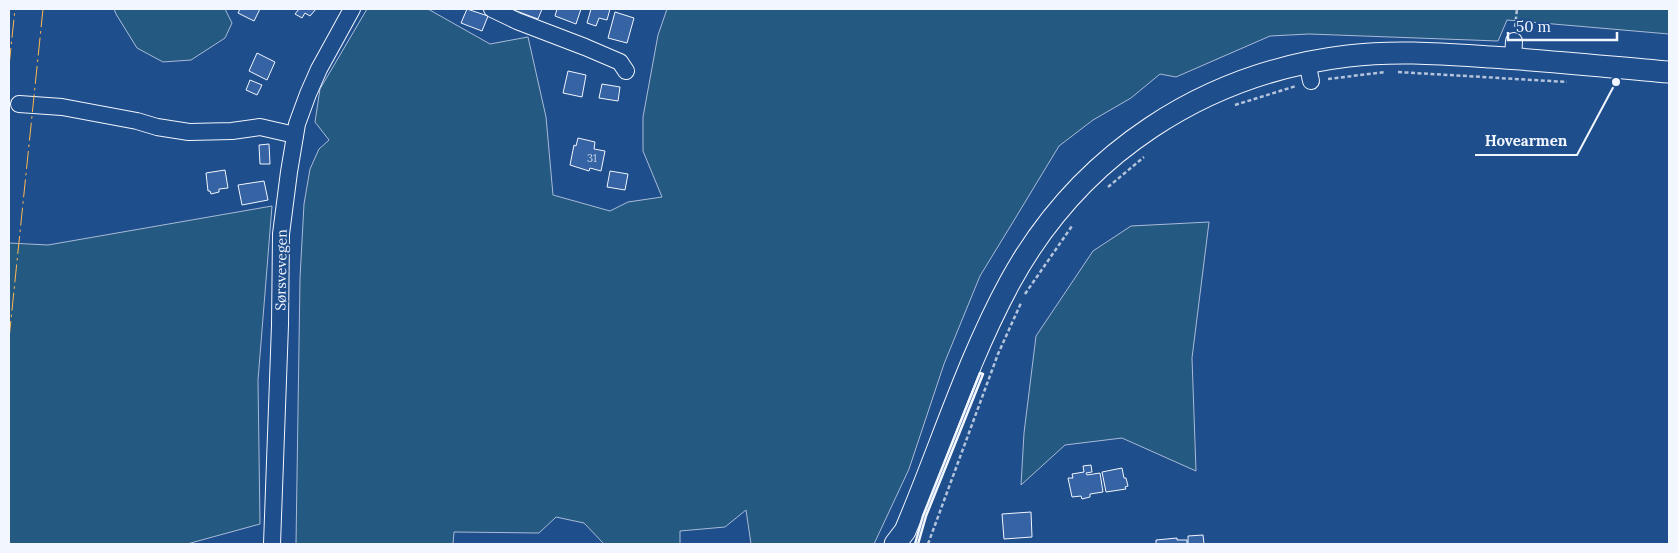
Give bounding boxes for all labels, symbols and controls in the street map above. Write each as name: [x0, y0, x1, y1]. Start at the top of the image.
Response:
scale bar: [1508, 10, 1617, 42]
text: 50 m: [1516, 17, 1551, 36]
callout: Hovearmen: [1475, 125, 1577, 155]
text: Hovearmen: [1485, 131, 1568, 150]
house number: 31: [587, 151, 597, 165]
street label: Sørsvevegen: [271, 229, 291, 311]

